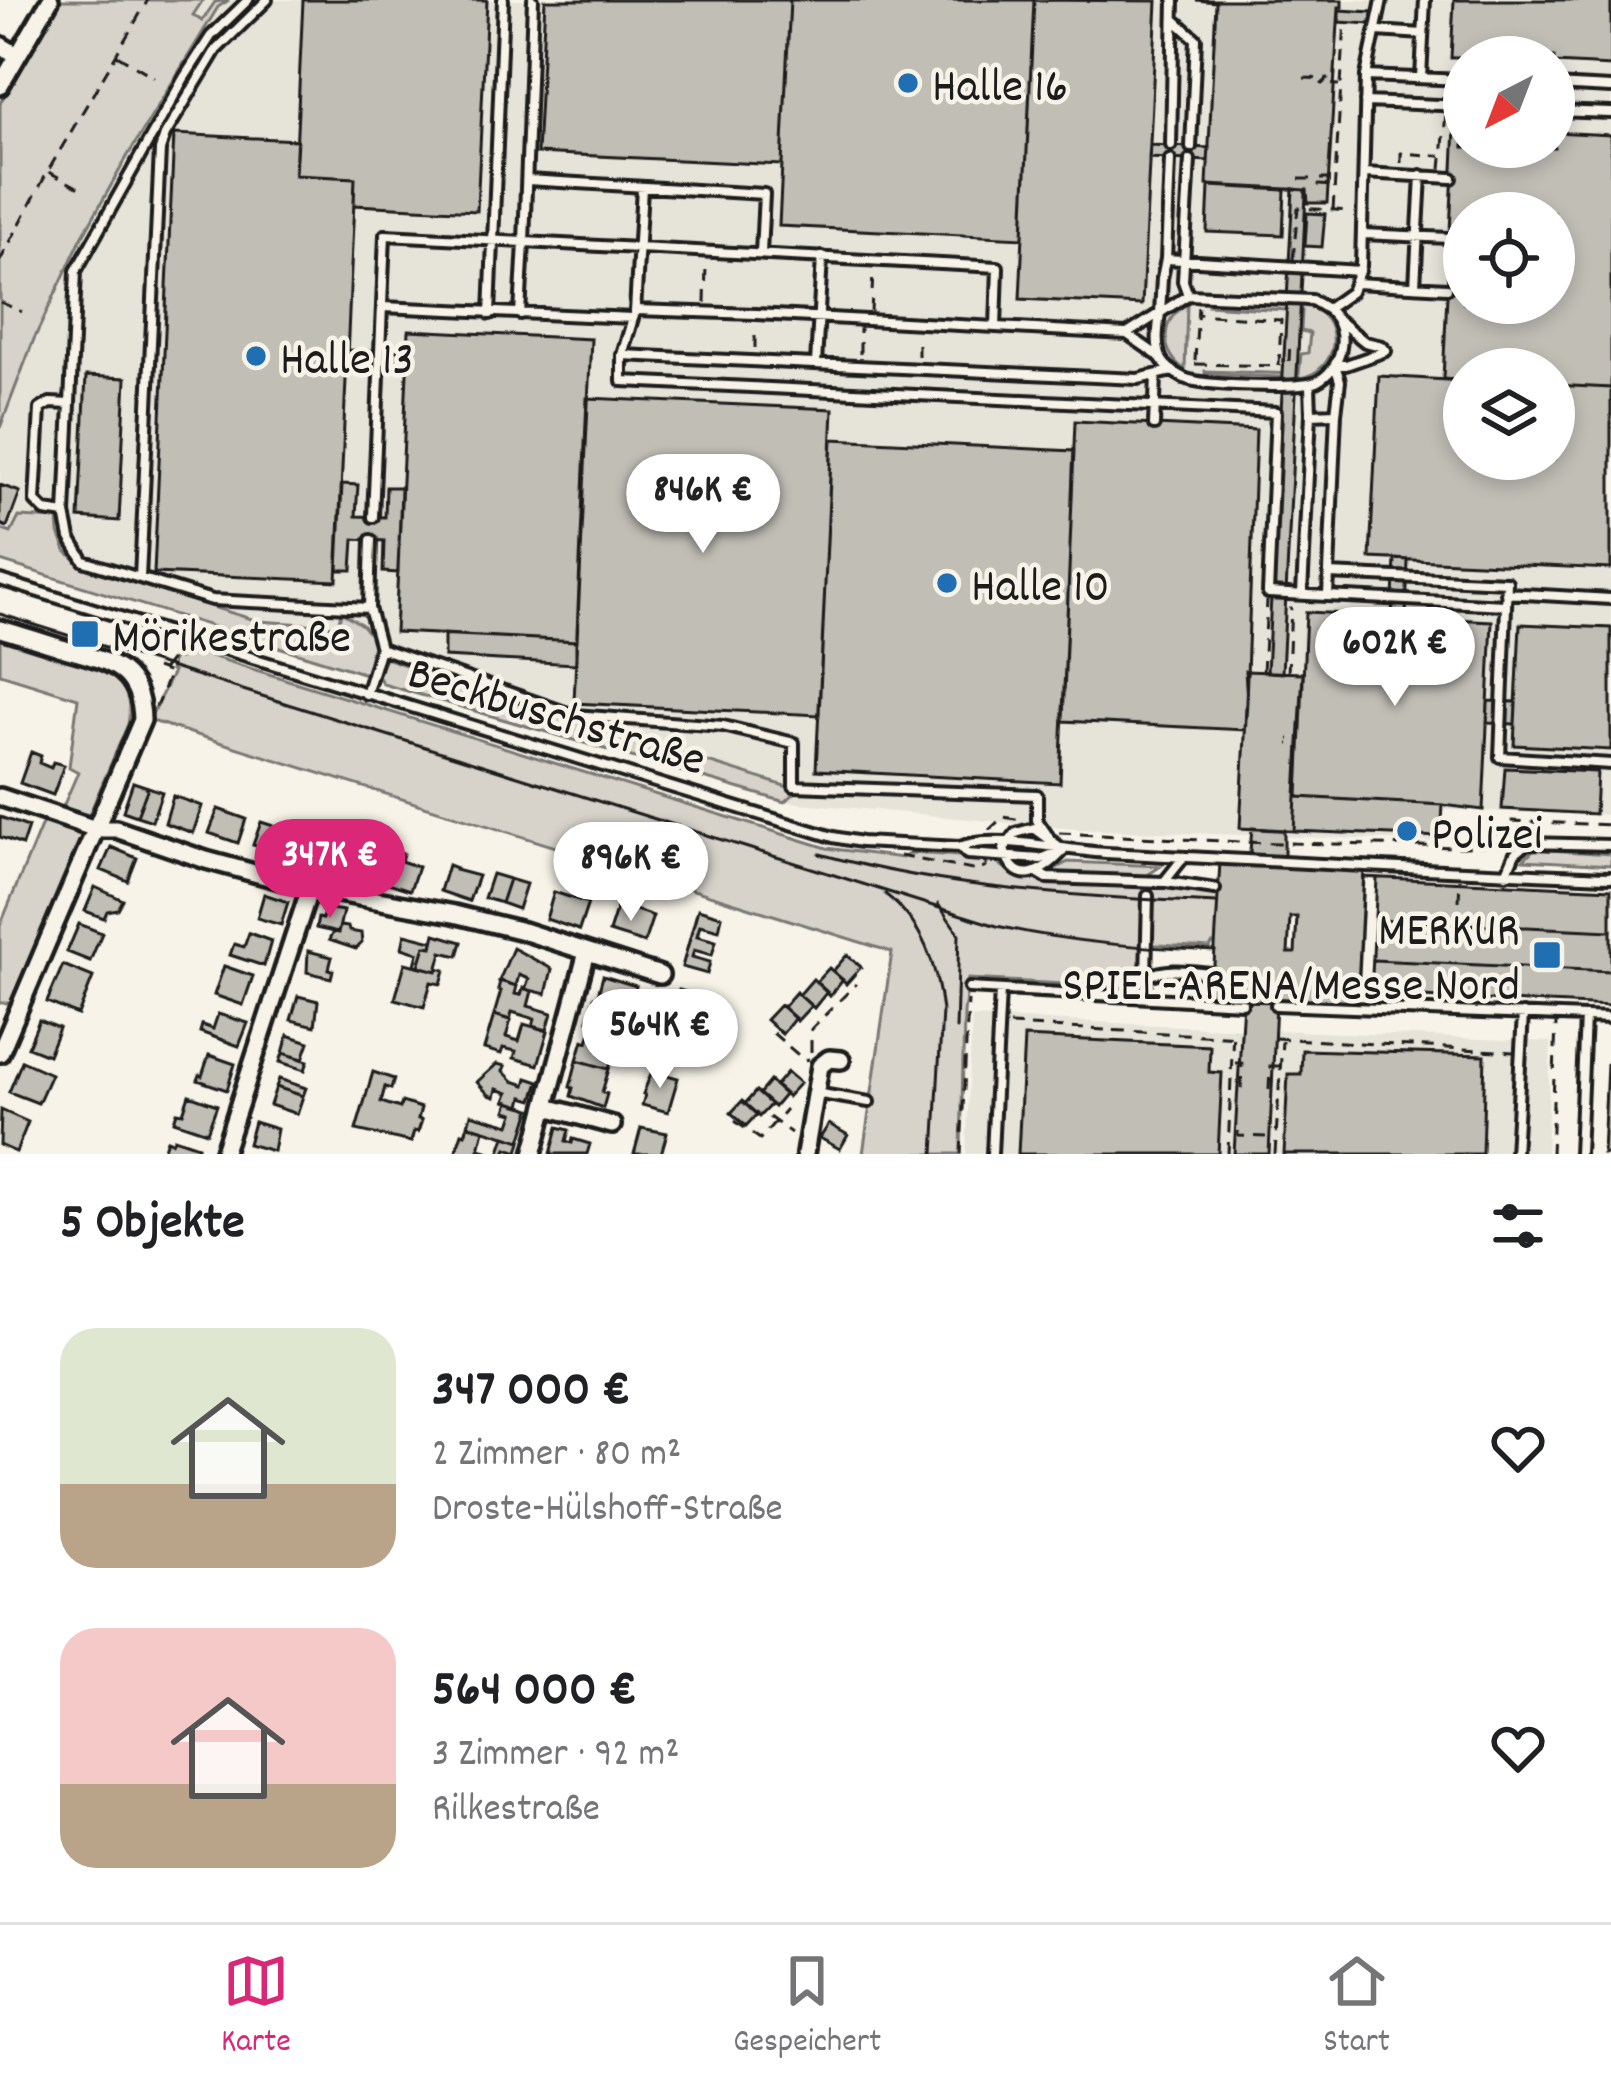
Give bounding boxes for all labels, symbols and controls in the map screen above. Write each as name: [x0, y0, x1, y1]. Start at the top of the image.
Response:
north arrow: [1443, 36, 1575, 168]
map controls: [1443, 36, 1575, 480]
place label: Halle 16: [932, 56, 1068, 125]
marker: Halle 16: [895, 70, 921, 96]
button: locate: [1443, 192, 1575, 324]
place label: Halle 13: [280, 329, 414, 398]
marker: Halle 13: [243, 343, 269, 369]
button: layers: [1443, 348, 1575, 480]
pin: 846K €: [605, 454, 801, 556]
text: 846K €: [653, 465, 753, 520]
place label: Halle 10: [971, 556, 1110, 625]
marker: Halle 10: [934, 570, 960, 596]
place label: Mörikestraße: [112, 607, 351, 676]
pin: 602K €: [1297, 607, 1493, 709]
marker: Mörikestraße: [69, 618, 101, 650]
text: 602K €: [1342, 618, 1448, 673]
street label: Beckbuschstraße: [398, 642, 713, 798]
place label: Polizei: [1431, 804, 1543, 873]
marker: Polizei: [1394, 818, 1420, 844]
pin: 347K €: [232, 819, 428, 921]
pin: 896K €: [533, 822, 729, 924]
text: 347K €: [281, 830, 379, 885]
text: 896K €: [580, 833, 682, 888]
place label: MERKUR SPIEL-ARENA/Messe Nord: [1062, 900, 1520, 1024]
marker: MERKUR SPIEL-ARENA/Messe Nord: [1531, 939, 1563, 971]
pin: 564K €: [562, 989, 758, 1091]
text: 564K €: [609, 1000, 711, 1055]
text: 5 Objekte: [60, 1190, 245, 1262]
icon: filters: [1485, 1193, 1551, 1259]
text: 347 000 €: [432, 1357, 631, 1429]
icon: home: [156, 1376, 300, 1520]
icon: heart: [1485, 1415, 1551, 1481]
text: 2 Zimmer · 80 m²: [432, 1429, 681, 1484]
text: Droste-Hülshoff-Straße: [432, 1484, 783, 1539]
text: 564 000 €: [432, 1657, 637, 1729]
icon: home: [156, 1676, 300, 1820]
icon: heart: [1485, 1715, 1551, 1781]
text: 3 Zimmer · 92 m²: [432, 1729, 679, 1784]
text: Rilkestraße: [432, 1784, 600, 1839]
tab: Karte: [221, 1948, 291, 2067]
tab: Gespeichert: [733, 1948, 881, 2067]
tab: Start: [1323, 1948, 1390, 2067]

